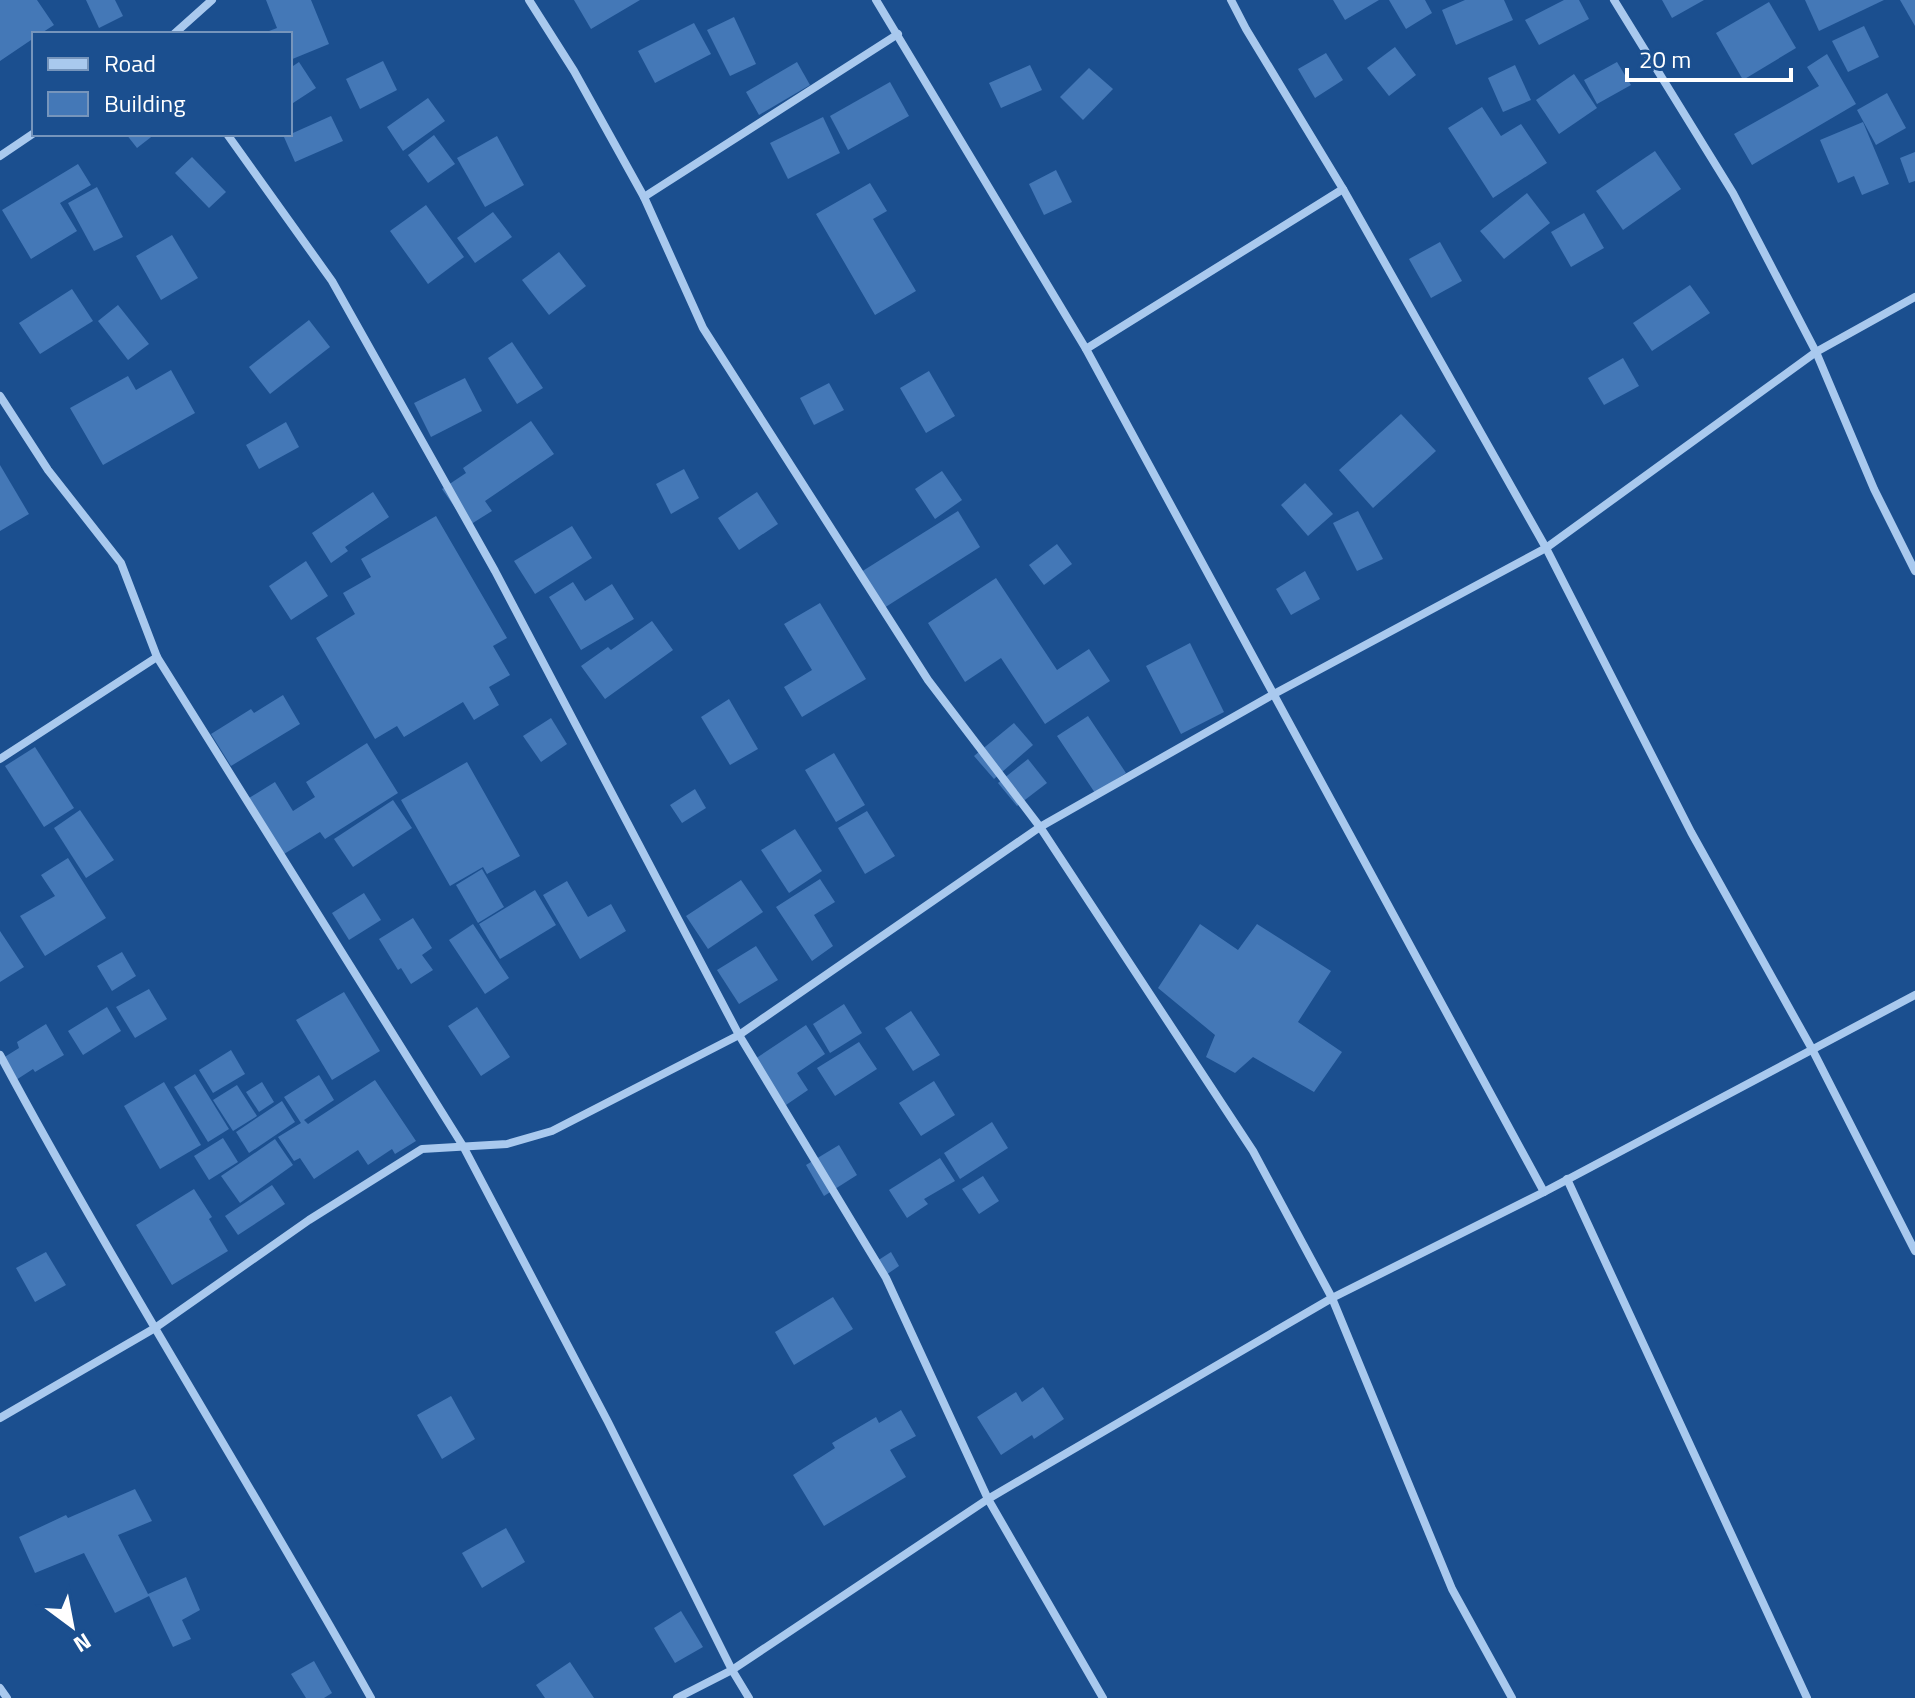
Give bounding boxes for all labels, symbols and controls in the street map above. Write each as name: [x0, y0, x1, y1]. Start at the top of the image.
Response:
legend: [32, 32, 292, 136]
scale bar: [1627, 32, 1791, 82]
text: 20 m: [1639, 41, 1691, 77]
text: Road: [104, 45, 156, 81]
text: Building: [104, 85, 186, 121]
north arrow: [32, 1586, 112, 1666]
text: N: [67, 1625, 98, 1661]

